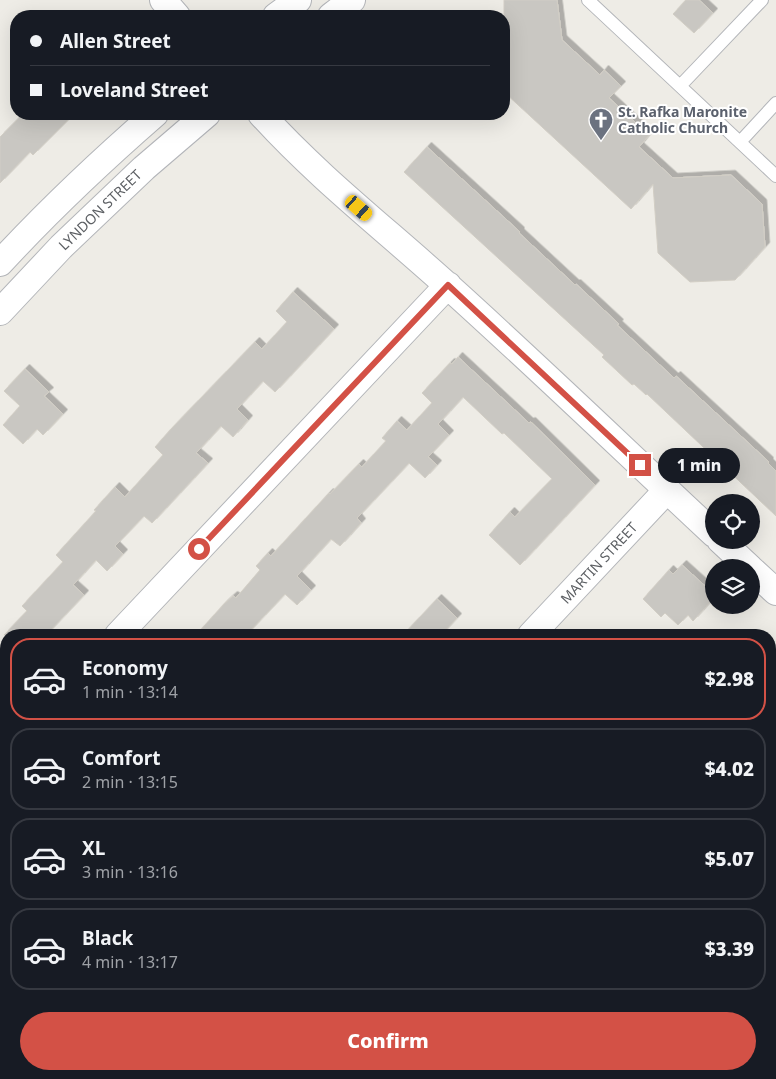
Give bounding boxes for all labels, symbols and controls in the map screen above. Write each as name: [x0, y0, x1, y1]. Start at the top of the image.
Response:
text: Allen Street: [60, 28, 171, 54]
text: Loveland Street: [60, 77, 208, 103]
place label: St. Rafka Maronite Catholic Church: [618, 102, 747, 137]
church icon: St. Rafka Maronite Catholic Church: [588, 107, 614, 141]
street label: LYNDON STREET: [54, 165, 145, 254]
car: [342, 192, 375, 224]
callout: 1 min: [658, 448, 740, 482]
route end: [629, 454, 651, 476]
text: 1 min: [677, 454, 721, 476]
map controls: [705, 494, 760, 614]
button: locate: [705, 494, 760, 549]
street label: MARTIN STREET: [556, 518, 641, 607]
route start: [188, 538, 210, 560]
button: layers: [705, 559, 760, 614]
text: Economy: [82, 655, 168, 681]
icon: car: [22, 657, 67, 702]
text: $2.98: [705, 666, 754, 692]
text: 1 min · 13:14: [82, 681, 178, 703]
text: Comfort: [82, 745, 161, 771]
icon: car: [22, 747, 67, 792]
text: $4.02: [705, 756, 754, 782]
text: 2 min · 13:15: [82, 771, 178, 793]
text: XL: [82, 835, 105, 861]
icon: car: [22, 837, 67, 882]
text: $5.07: [705, 846, 754, 872]
text: 3 min · 13:16: [82, 861, 178, 883]
text: Black: [82, 925, 133, 951]
icon: car: [22, 927, 67, 972]
text: $3.39: [705, 936, 754, 962]
text: 4 min · 13:17: [82, 951, 178, 973]
button: Confirm: [20, 1012, 756, 1070]

